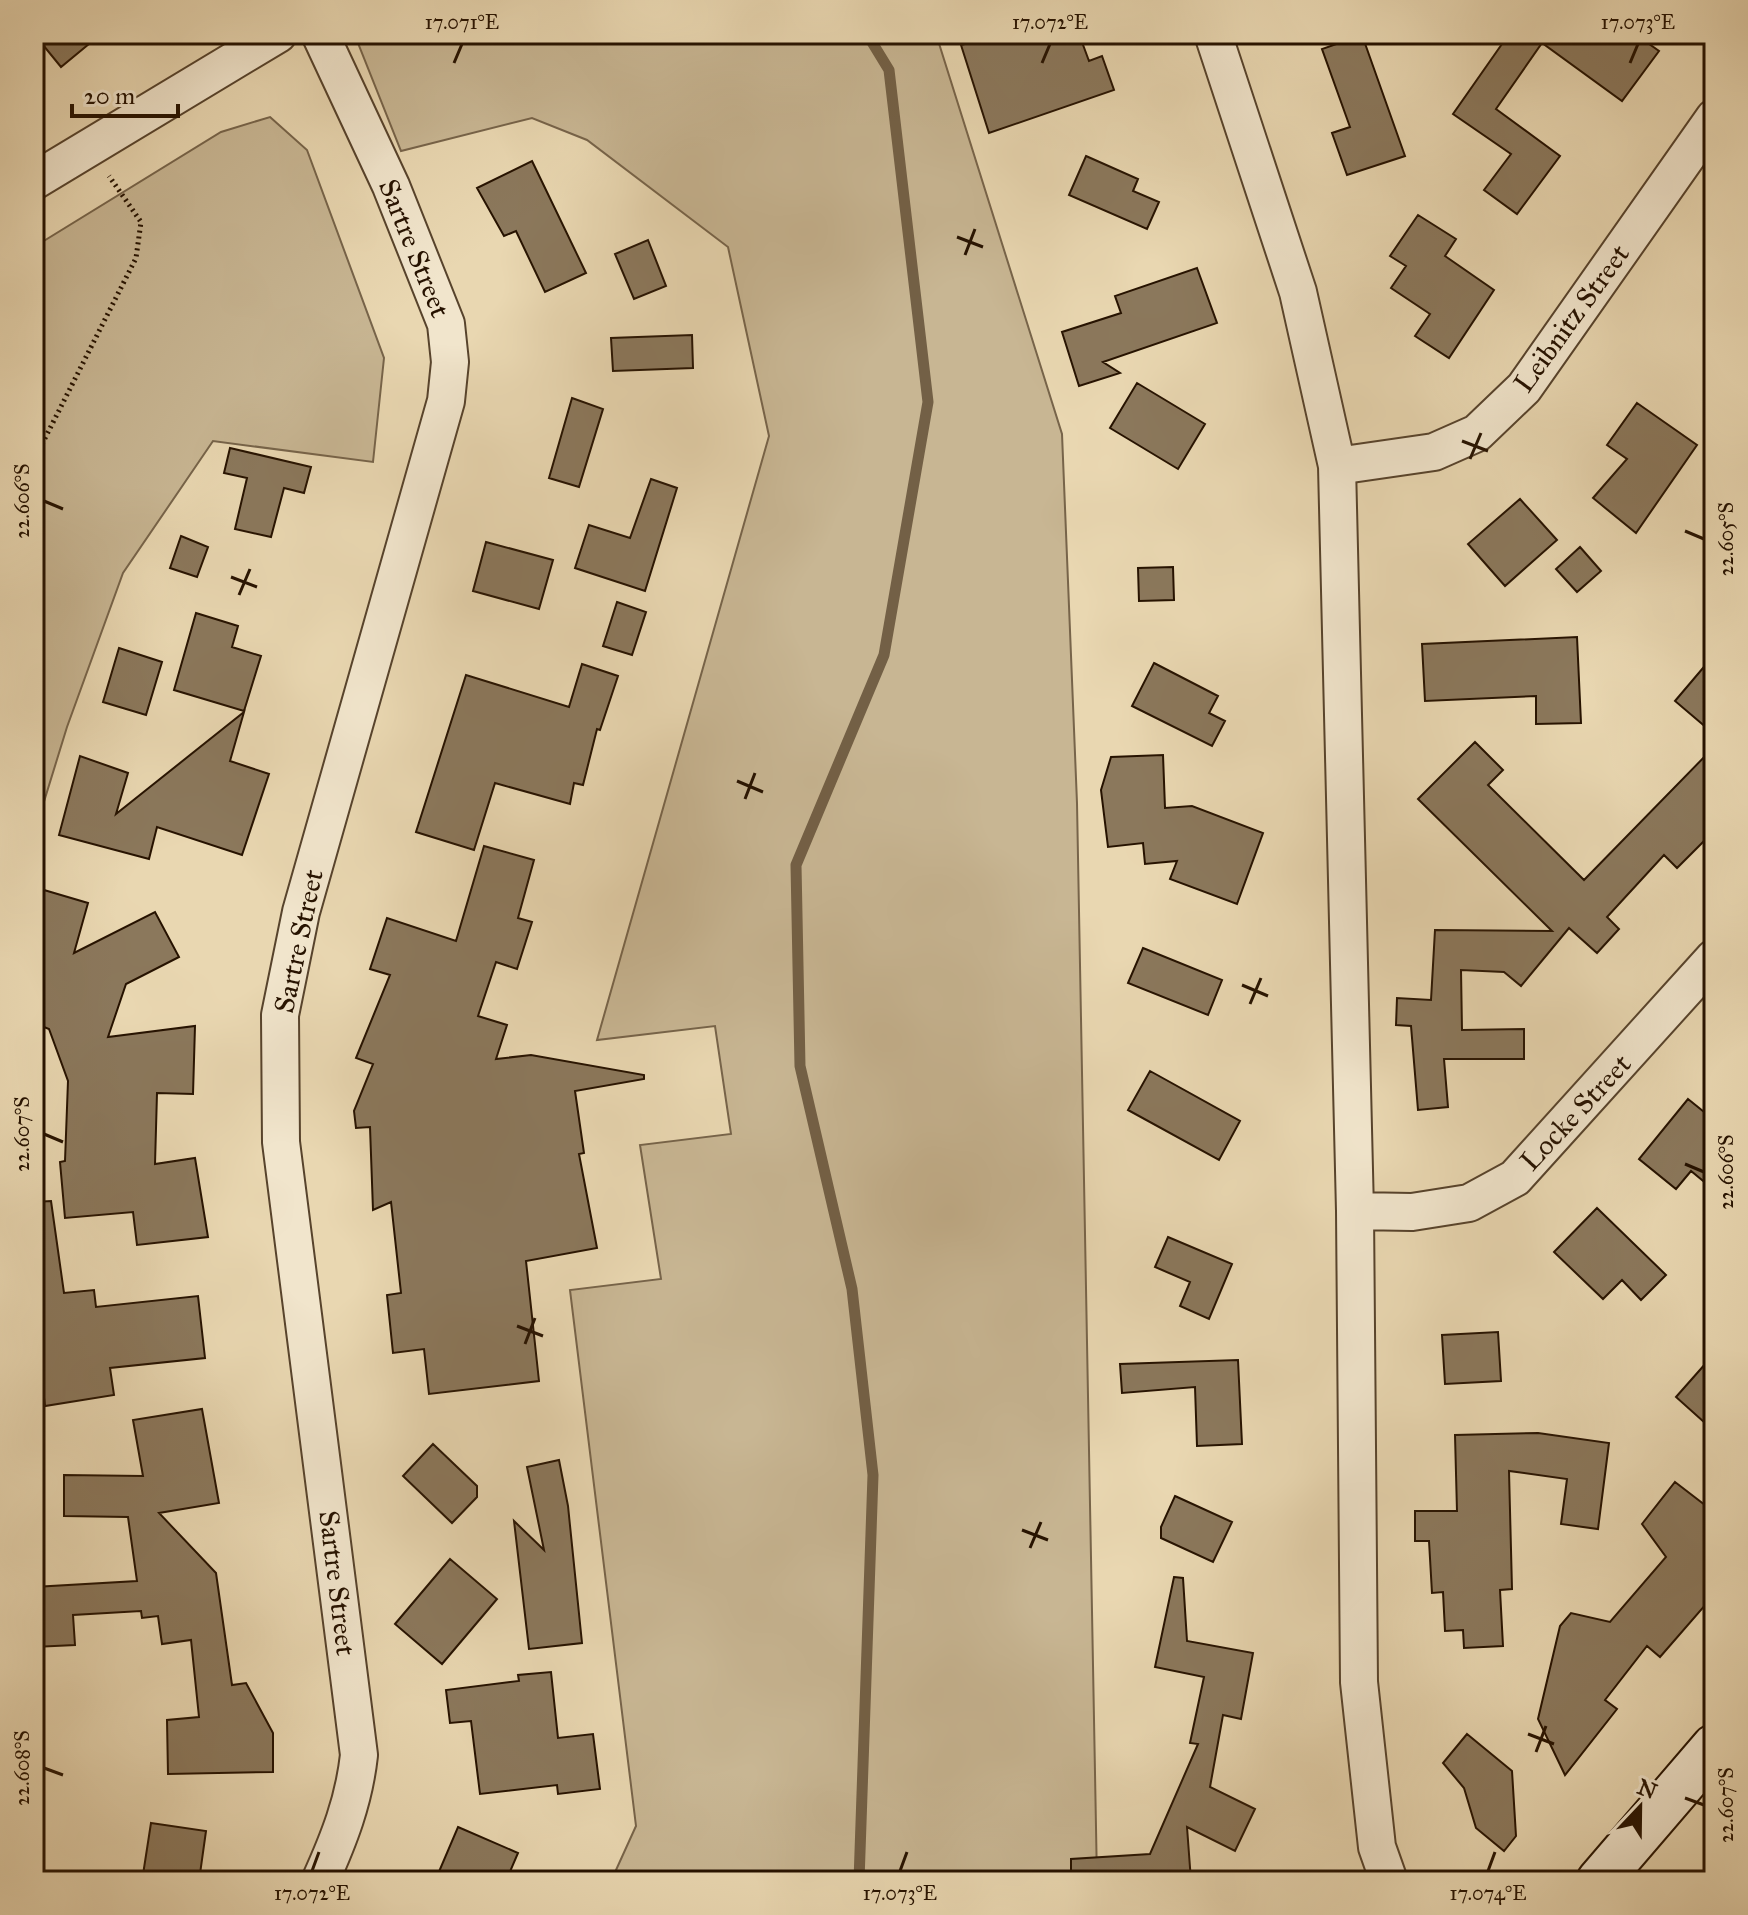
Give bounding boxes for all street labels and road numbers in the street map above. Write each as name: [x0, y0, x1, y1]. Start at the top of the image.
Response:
street label: Sartre Street: [371, 174, 458, 322]
street label: Leibnitz Street: [1506, 237, 1637, 399]
street label: Sartre Street: [266, 866, 331, 1016]
street label: Locke Street: [1512, 1047, 1638, 1178]
street label: Sartre Street: [311, 1509, 364, 1658]

